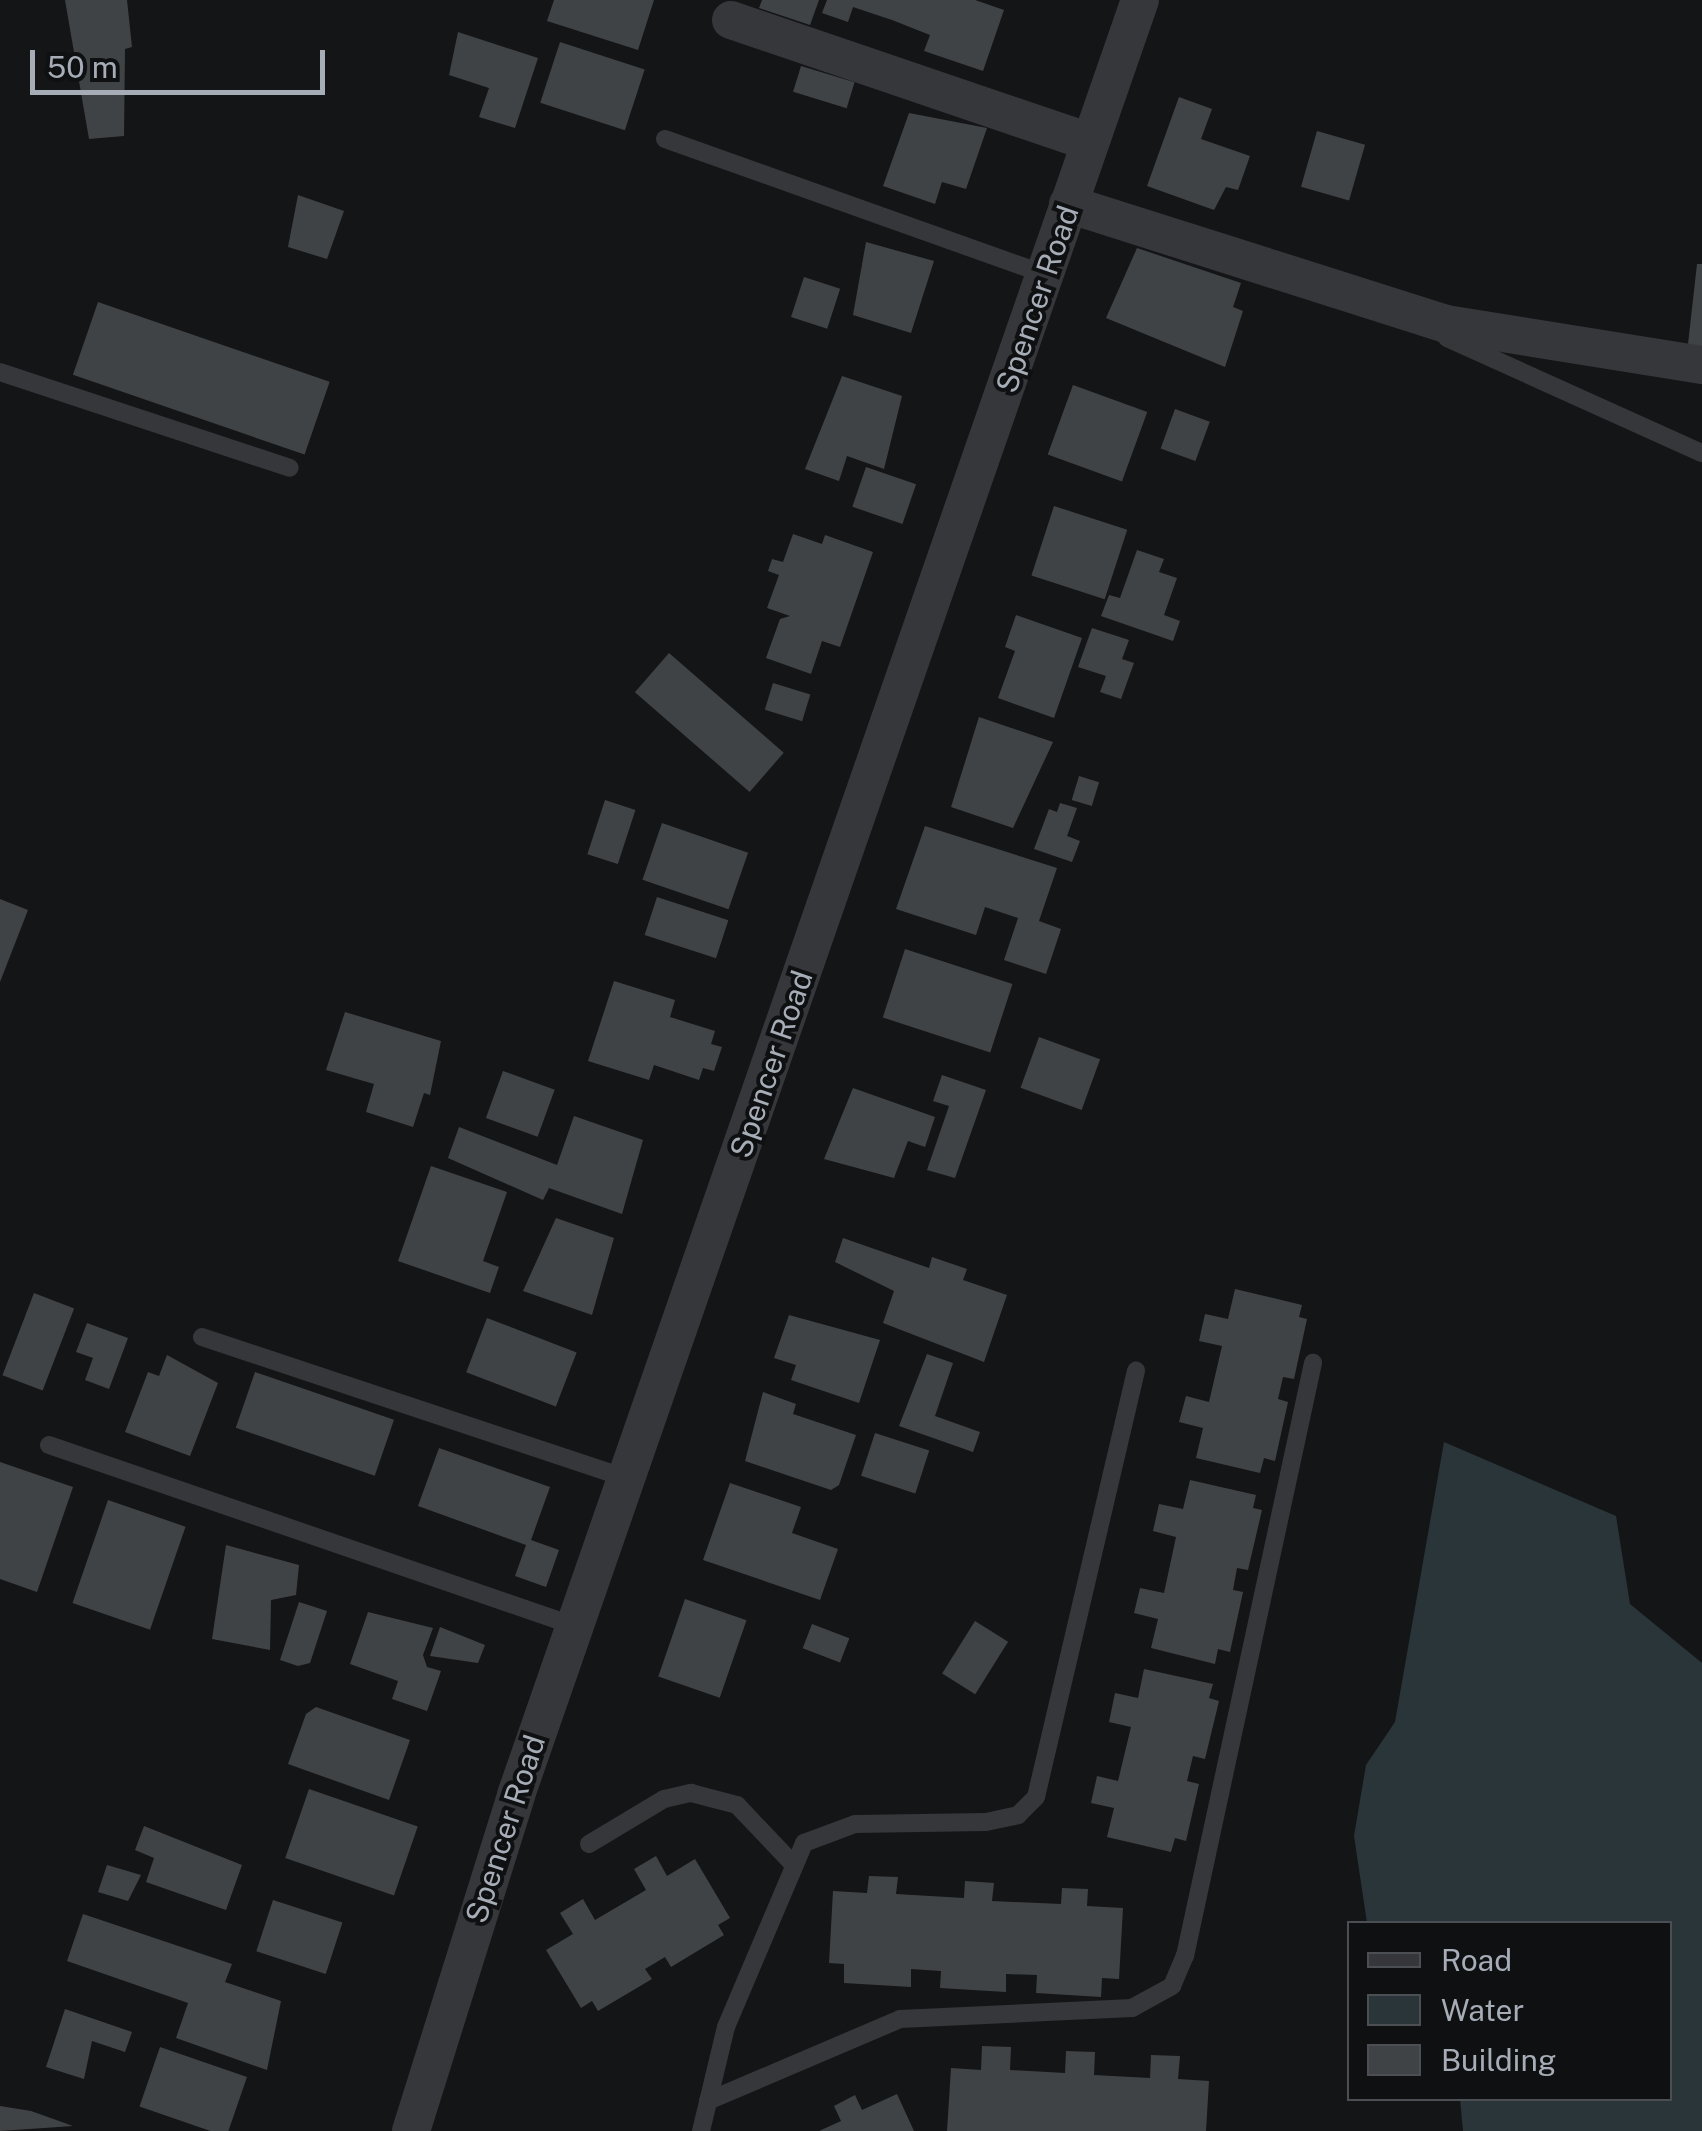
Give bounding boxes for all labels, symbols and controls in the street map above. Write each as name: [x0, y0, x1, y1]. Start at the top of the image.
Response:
scale bar: [35, 30, 330, 92]
text: 50 m: [47, 49, 118, 85]
street label: Spencer Road: [988, 201, 1086, 397]
street label: Spencer Road: [722, 966, 820, 1162]
street label: Spencer Road: [458, 1730, 552, 1928]
legend: [1347, 1921, 1672, 2101]
text: Road: [1441, 1942, 1512, 1978]
text: Water: [1441, 1992, 1524, 2028]
text: Building: [1441, 2042, 1556, 2078]

